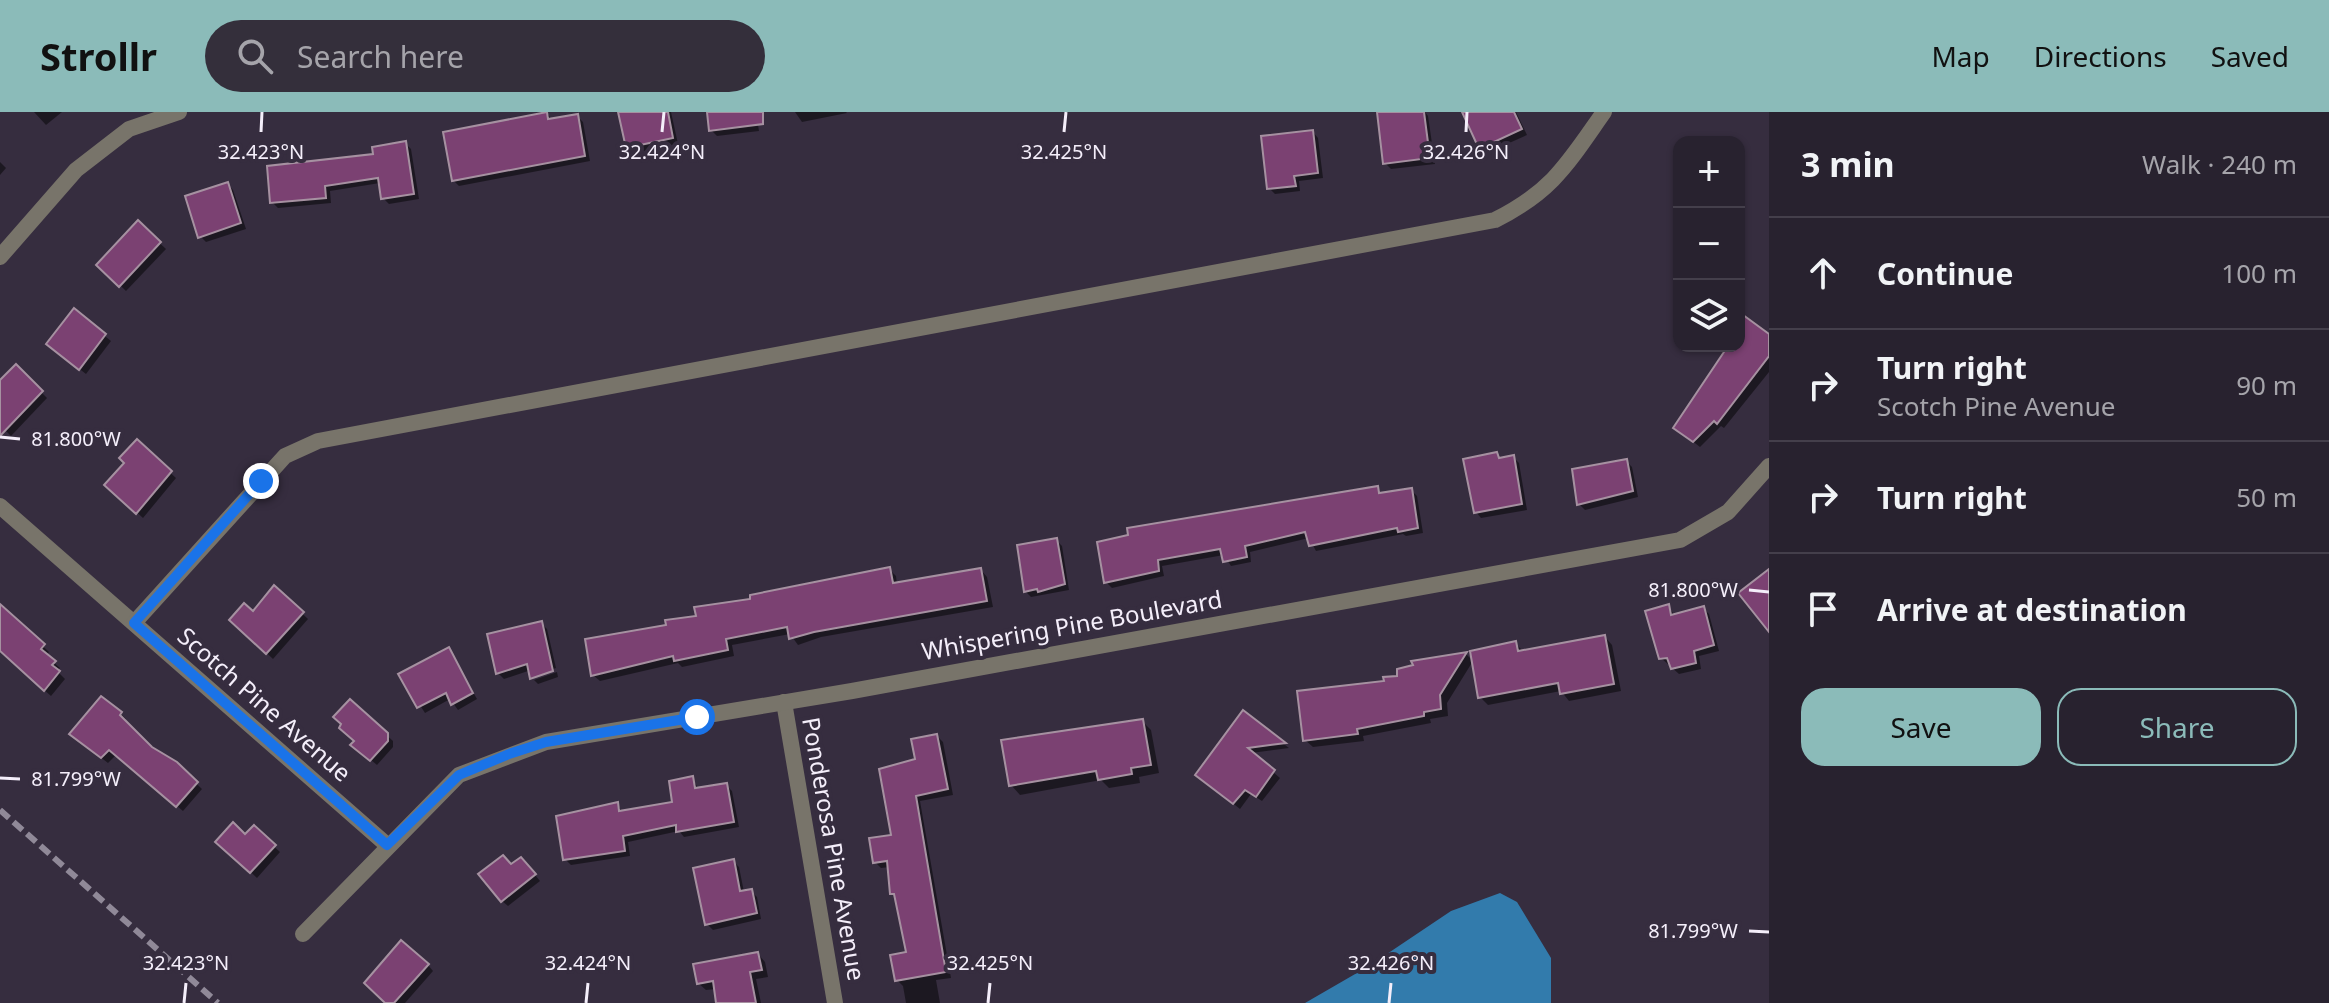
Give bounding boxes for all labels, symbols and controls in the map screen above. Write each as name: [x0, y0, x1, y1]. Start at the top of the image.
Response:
search box: [205, 20, 765, 92]
text: Strollr: [40, 30, 157, 82]
icon: search: [233, 34, 277, 78]
text: Search here: [297, 36, 464, 77]
text: Map: [1931, 37, 1990, 75]
text: Directions: [2034, 37, 2167, 75]
text: Saved: [2211, 37, 2289, 75]
map controls: [1673, 136, 1745, 352]
button: +: [1673, 136, 1745, 208]
text: 32.423°N: [218, 138, 304, 165]
text: 32.424°N: [619, 138, 705, 165]
text: 32.425°N: [1021, 138, 1107, 165]
text: 32.426°N: [1423, 138, 1509, 165]
text: 3 min: [1801, 141, 1895, 187]
text: Walk · 240 m: [2142, 146, 2297, 182]
button: −: [1673, 208, 1745, 280]
icon: ahead: [1801, 251, 1845, 295]
text: Continue: [1877, 253, 2013, 294]
text: 100 m: [2221, 255, 2297, 291]
button: layers: [1673, 280, 1745, 352]
text: Turn right: [1877, 347, 2027, 388]
icon: right: [1801, 363, 1845, 407]
text: 90 m: [2236, 367, 2297, 403]
text: Scotch Pine Avenue: [1877, 388, 2115, 424]
text: 81.800°W: [31, 425, 121, 452]
route end: [243, 463, 279, 499]
icon: right: [1801, 475, 1845, 519]
text: Turn right: [1877, 477, 2027, 518]
text: 50 m: [2236, 479, 2297, 515]
text: 81.800°W: [1648, 576, 1738, 603]
street label: Whispering Pine Boulevard: [919, 582, 1225, 667]
icon: arrive: [1801, 587, 1845, 631]
text: Arrive at destination: [1877, 589, 2187, 630]
street label: Scotch Pine Avenue: [171, 619, 359, 789]
button: Save: [1801, 688, 2041, 766]
button: Share: [2057, 688, 2297, 766]
route start: [679, 699, 715, 735]
street label: Ponderosa Pine Avenue: [795, 714, 874, 983]
text: 81.799°W: [31, 765, 121, 792]
text: 81.799°W: [1648, 917, 1738, 944]
text: 32.423°N: [143, 949, 229, 976]
text: 32.424°N: [545, 949, 631, 976]
text: 32.425°N: [947, 949, 1033, 976]
text: 32.426°N: [1348, 949, 1434, 976]

